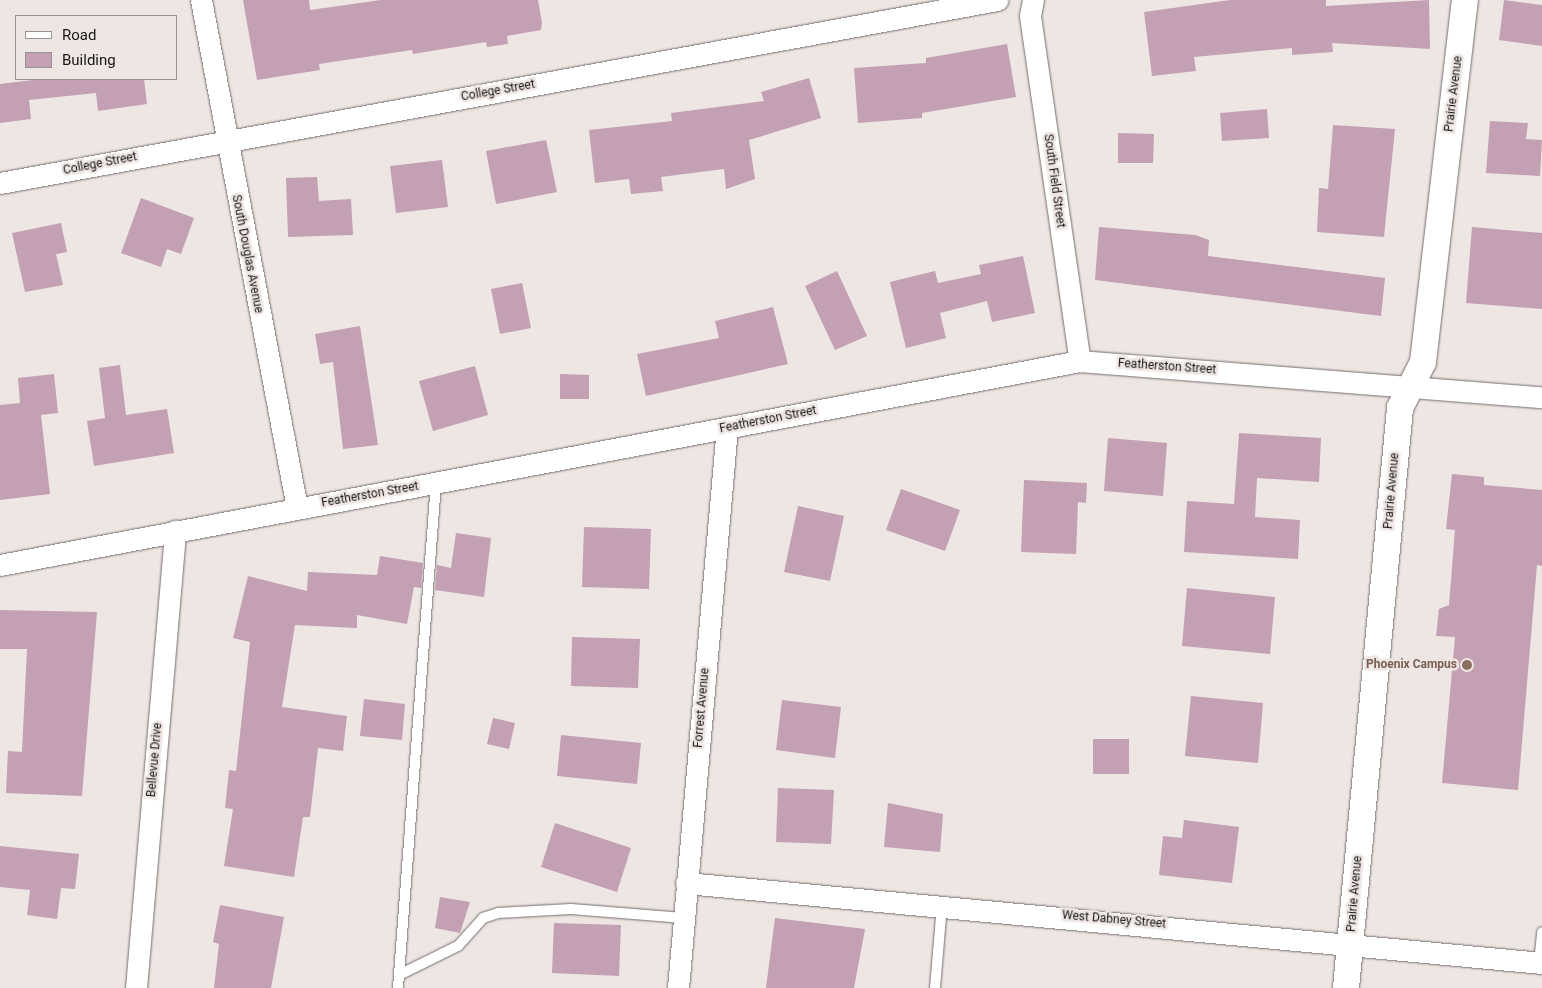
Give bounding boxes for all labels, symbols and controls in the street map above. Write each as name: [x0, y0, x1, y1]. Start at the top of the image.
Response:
legend: [15, 15, 178, 80]
text: Road: [62, 26, 96, 44]
text: Building: [62, 51, 116, 69]
street label: Prairie Avenue: [1442, 55, 1466, 133]
street label: College Street: [460, 77, 536, 105]
street label: South Field Street: [1040, 133, 1068, 229]
street label: College Street: [62, 150, 138, 178]
street label: South Douglas Avenue: [228, 194, 266, 314]
street label: Featherston Street: [1117, 356, 1217, 378]
street label: Featherston Street: [718, 404, 818, 436]
street label: Prairie Avenue: [1381, 452, 1403, 530]
street label: Featherston Street: [320, 479, 420, 511]
place label: Phoenix Campus: [1366, 658, 1457, 672]
marker: Phoenix Campus: [1461, 659, 1473, 671]
street label: Forrest Avenue: [691, 667, 713, 749]
street label: Bellevue Drive: [145, 722, 165, 798]
street label: Prairie Avenue: [1344, 855, 1366, 933]
street label: West Dabney Street: [1061, 908, 1167, 932]

